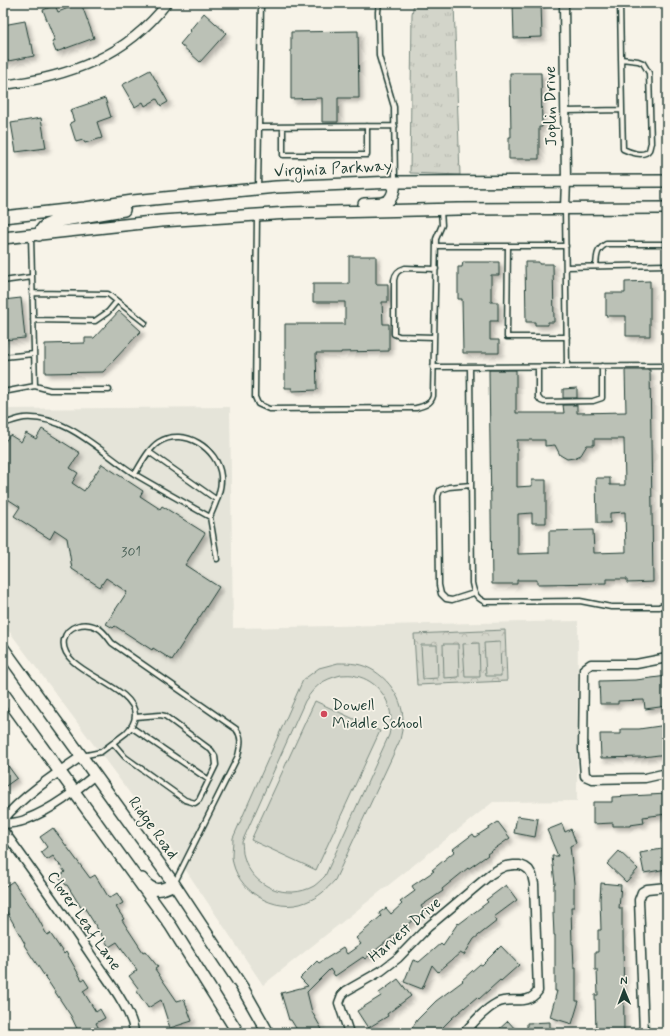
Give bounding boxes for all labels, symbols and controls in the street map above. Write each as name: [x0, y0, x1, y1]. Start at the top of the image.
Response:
street label: Joplin Drive: [540, 66, 562, 146]
street label: Virginia Parkway: [274, 155, 393, 184]
house number: 301: [121, 543, 141, 561]
place label: Dowell Middle School: [332, 695, 423, 734]
marker: Dowell Middle School: [319, 709, 329, 719]
street label: Ridge Road: [122, 792, 183, 864]
street label: Clover Leaf Lane: [42, 867, 126, 975]
street label: Harvest Drive: [364, 893, 446, 967]
north arrow: [604, 970, 644, 1010]
text: N: [620, 974, 628, 988]

